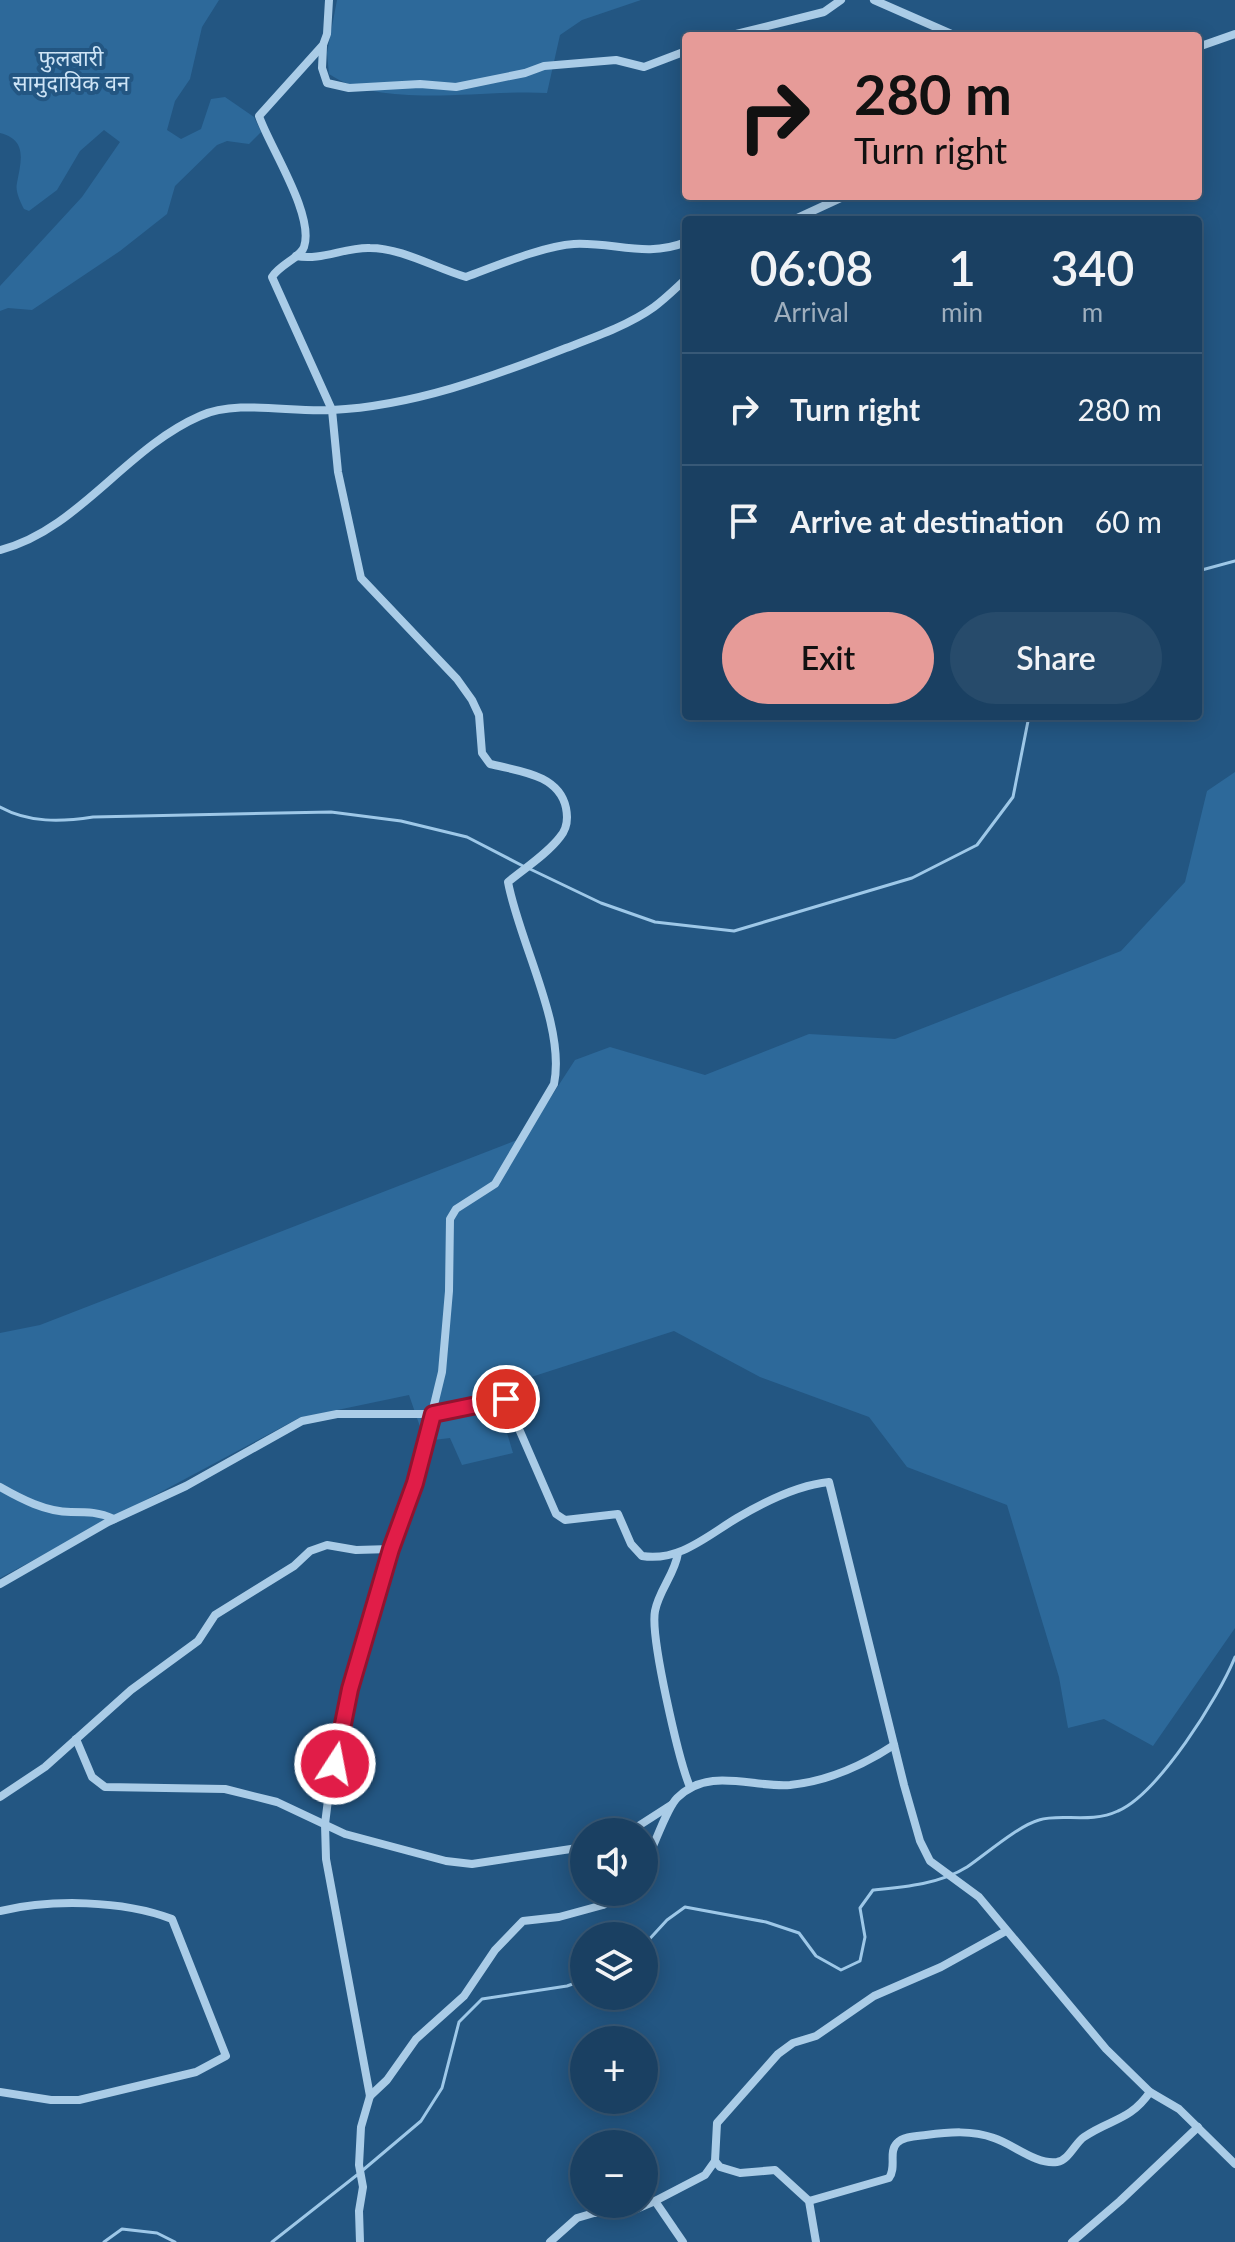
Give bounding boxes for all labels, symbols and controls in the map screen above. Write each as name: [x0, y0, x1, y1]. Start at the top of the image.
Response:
park label: फुलबारी सामुदायिक वन: [13, 44, 130, 98]
text: 280 m: [854, 60, 1012, 127]
icon: right: [722, 64, 826, 168]
text: Turn right: [854, 128, 1007, 172]
text: 06:08: [750, 239, 873, 296]
text: 1: [948, 239, 976, 296]
text: 340: [1051, 239, 1134, 296]
text: Arrival: [774, 296, 849, 328]
text: min: [941, 296, 983, 328]
text: m: [1082, 296, 1103, 328]
icon: right: [722, 387, 766, 431]
text: Turn right: [790, 391, 920, 427]
text: 280 m: [1077, 391, 1162, 427]
icon: arrive: [722, 499, 766, 543]
text: Arrive at destination: [790, 503, 1064, 539]
text: 60 m: [1095, 503, 1162, 539]
button: Exit: [722, 612, 934, 704]
button: Share: [950, 612, 1162, 704]
pin: [472, 1365, 540, 1433]
icon: arrive: [484, 1377, 528, 1421]
position arrow: [293, 1722, 377, 1806]
map controls: [570, 1818, 658, 2218]
button: sound: [570, 1818, 658, 1906]
button: layers: [570, 1922, 658, 2010]
button: +: [570, 2026, 658, 2114]
button: −: [570, 2130, 658, 2218]

